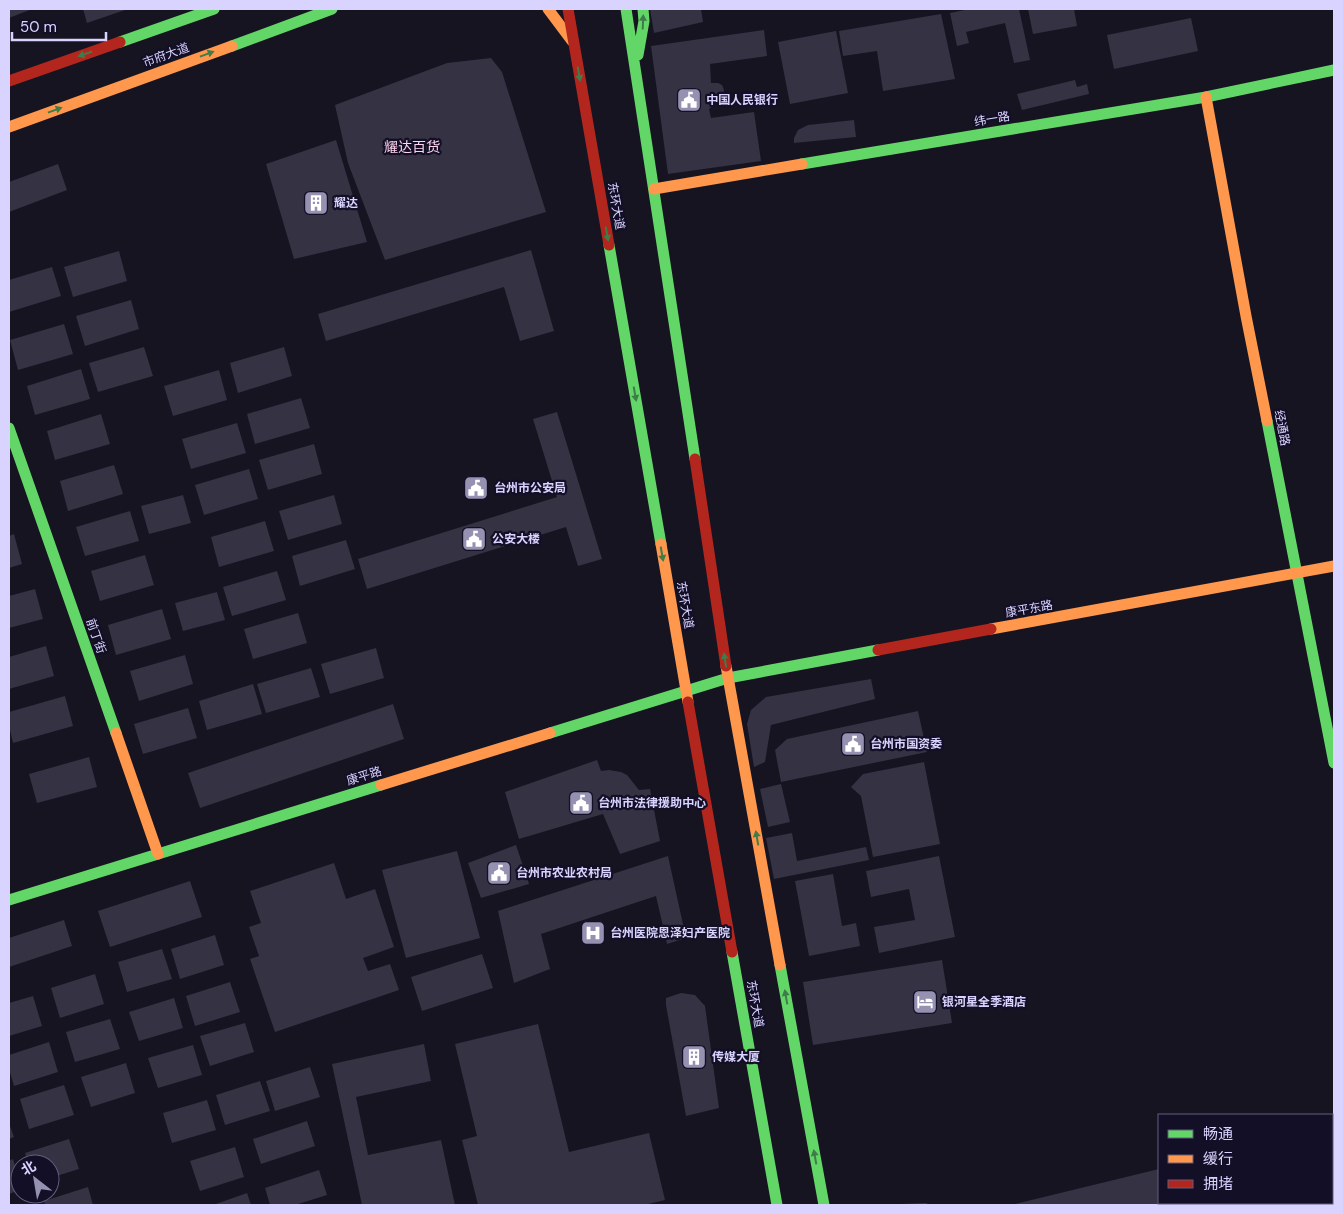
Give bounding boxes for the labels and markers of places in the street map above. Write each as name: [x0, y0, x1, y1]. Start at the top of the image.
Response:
public building icon: 中国人民银行: [676, 87, 702, 113]
place label: 中国人民银行: [706, 92, 778, 108]
building icon: 耀达: [303, 190, 329, 216]
place label: 耀达: [334, 195, 358, 211]
public building icon: 台州市公安局: [463, 475, 489, 501]
place label: 台州市公安局: [494, 480, 566, 496]
public building icon: 公安大楼: [461, 526, 487, 552]
place label: 公安大楼: [492, 531, 540, 547]
public building icon: 台州市国资委: [840, 731, 866, 757]
place label: 台州市国资委: [870, 736, 942, 752]
public building icon: 台州市法律援助中心: [568, 790, 594, 816]
place label: 台州市法律援助中心: [598, 795, 706, 811]
public building icon: 台州市农业农村局: [486, 860, 512, 886]
place label: 台州市农业农村局: [516, 865, 612, 881]
hospital icon: 台州医院恩泽妇产医院: [580, 920, 606, 946]
place label: 台州医院恩泽妇产医院: [610, 925, 730, 941]
hotel icon: 银河星全季酒店: [912, 989, 938, 1015]
place label: 银河星全季酒店: [942, 994, 1026, 1010]
building icon: 传媒大厦: [681, 1044, 707, 1070]
place label: 传媒大厦: [712, 1049, 760, 1065]

